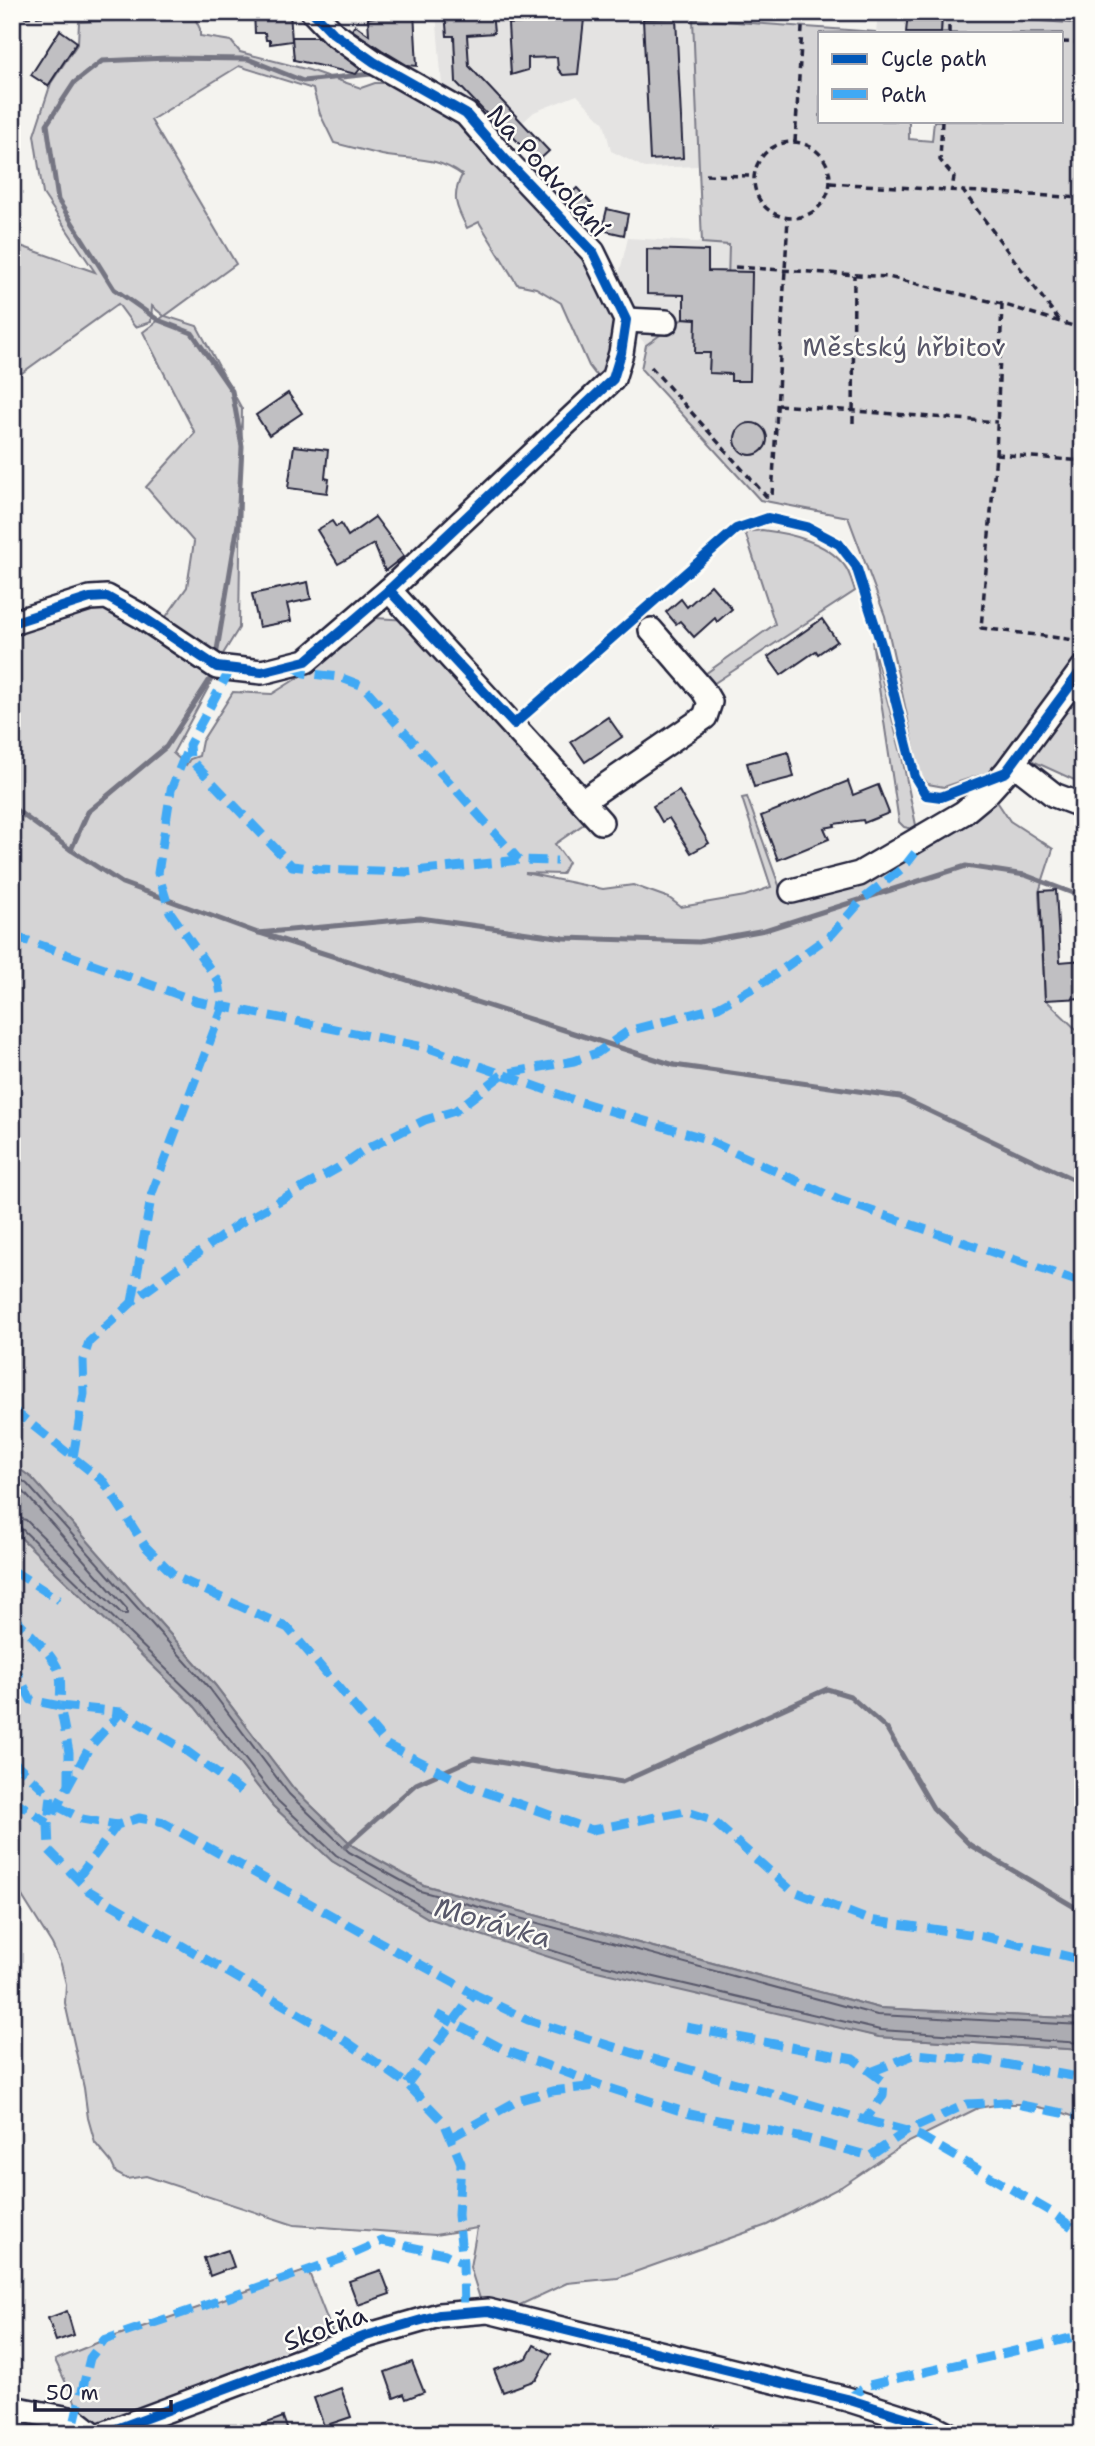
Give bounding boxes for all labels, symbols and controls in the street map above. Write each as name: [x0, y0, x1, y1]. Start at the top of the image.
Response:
legend: [818, 32, 1064, 122]
text: Cycle path: [881, 45, 987, 73]
text: Path: [881, 81, 927, 109]
street label: Na Podvolání: [479, 97, 618, 245]
park label: Městský hřbitov: [802, 329, 1006, 364]
water label: Morávka: [430, 1887, 556, 1957]
street label: Skotňa: [278, 2296, 371, 2359]
scale bar: [35, 2369, 172, 2413]
text: 50 m: [46, 2379, 99, 2407]

